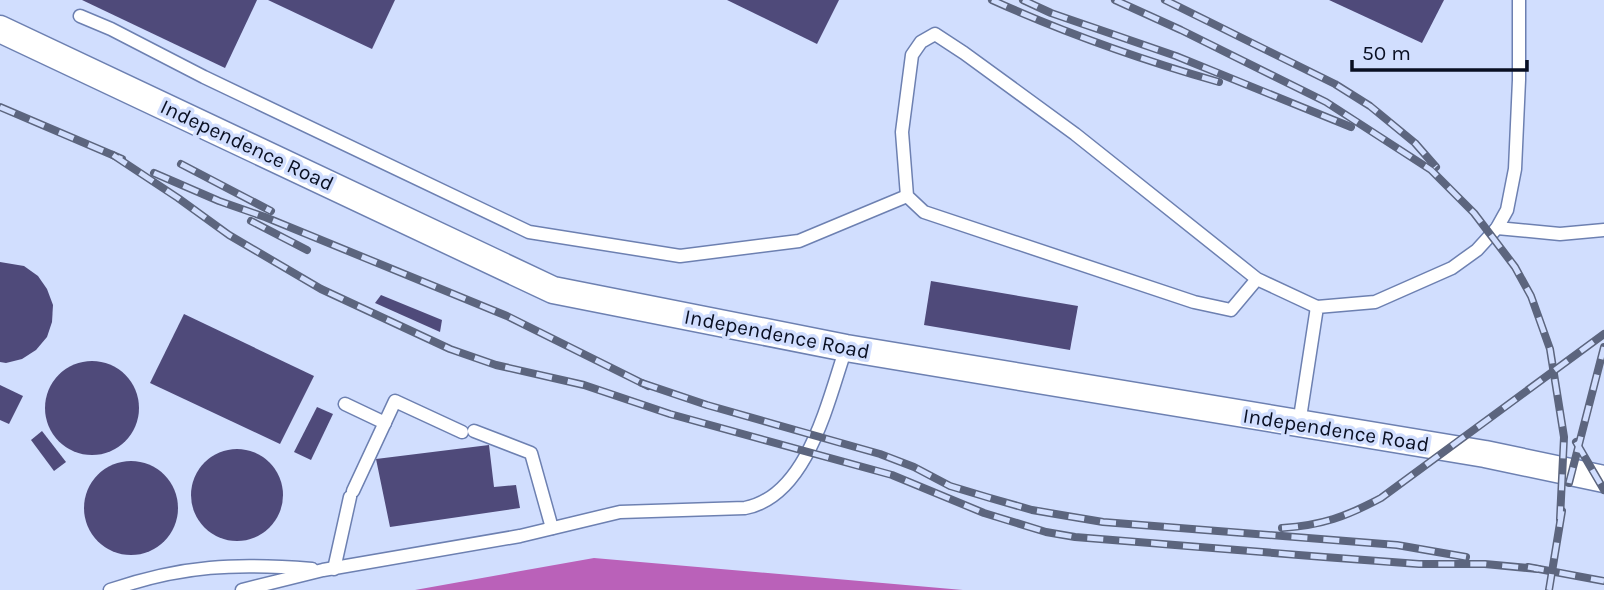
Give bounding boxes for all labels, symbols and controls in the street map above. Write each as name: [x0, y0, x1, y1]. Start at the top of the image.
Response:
scale bar: [1352, 28, 1527, 72]
text: 50 m: [1362, 41, 1411, 65]
street label: Independence Road: [157, 94, 337, 196]
street label: Independence Road: [682, 304, 872, 364]
street label: Independence Road: [1241, 403, 1431, 457]

